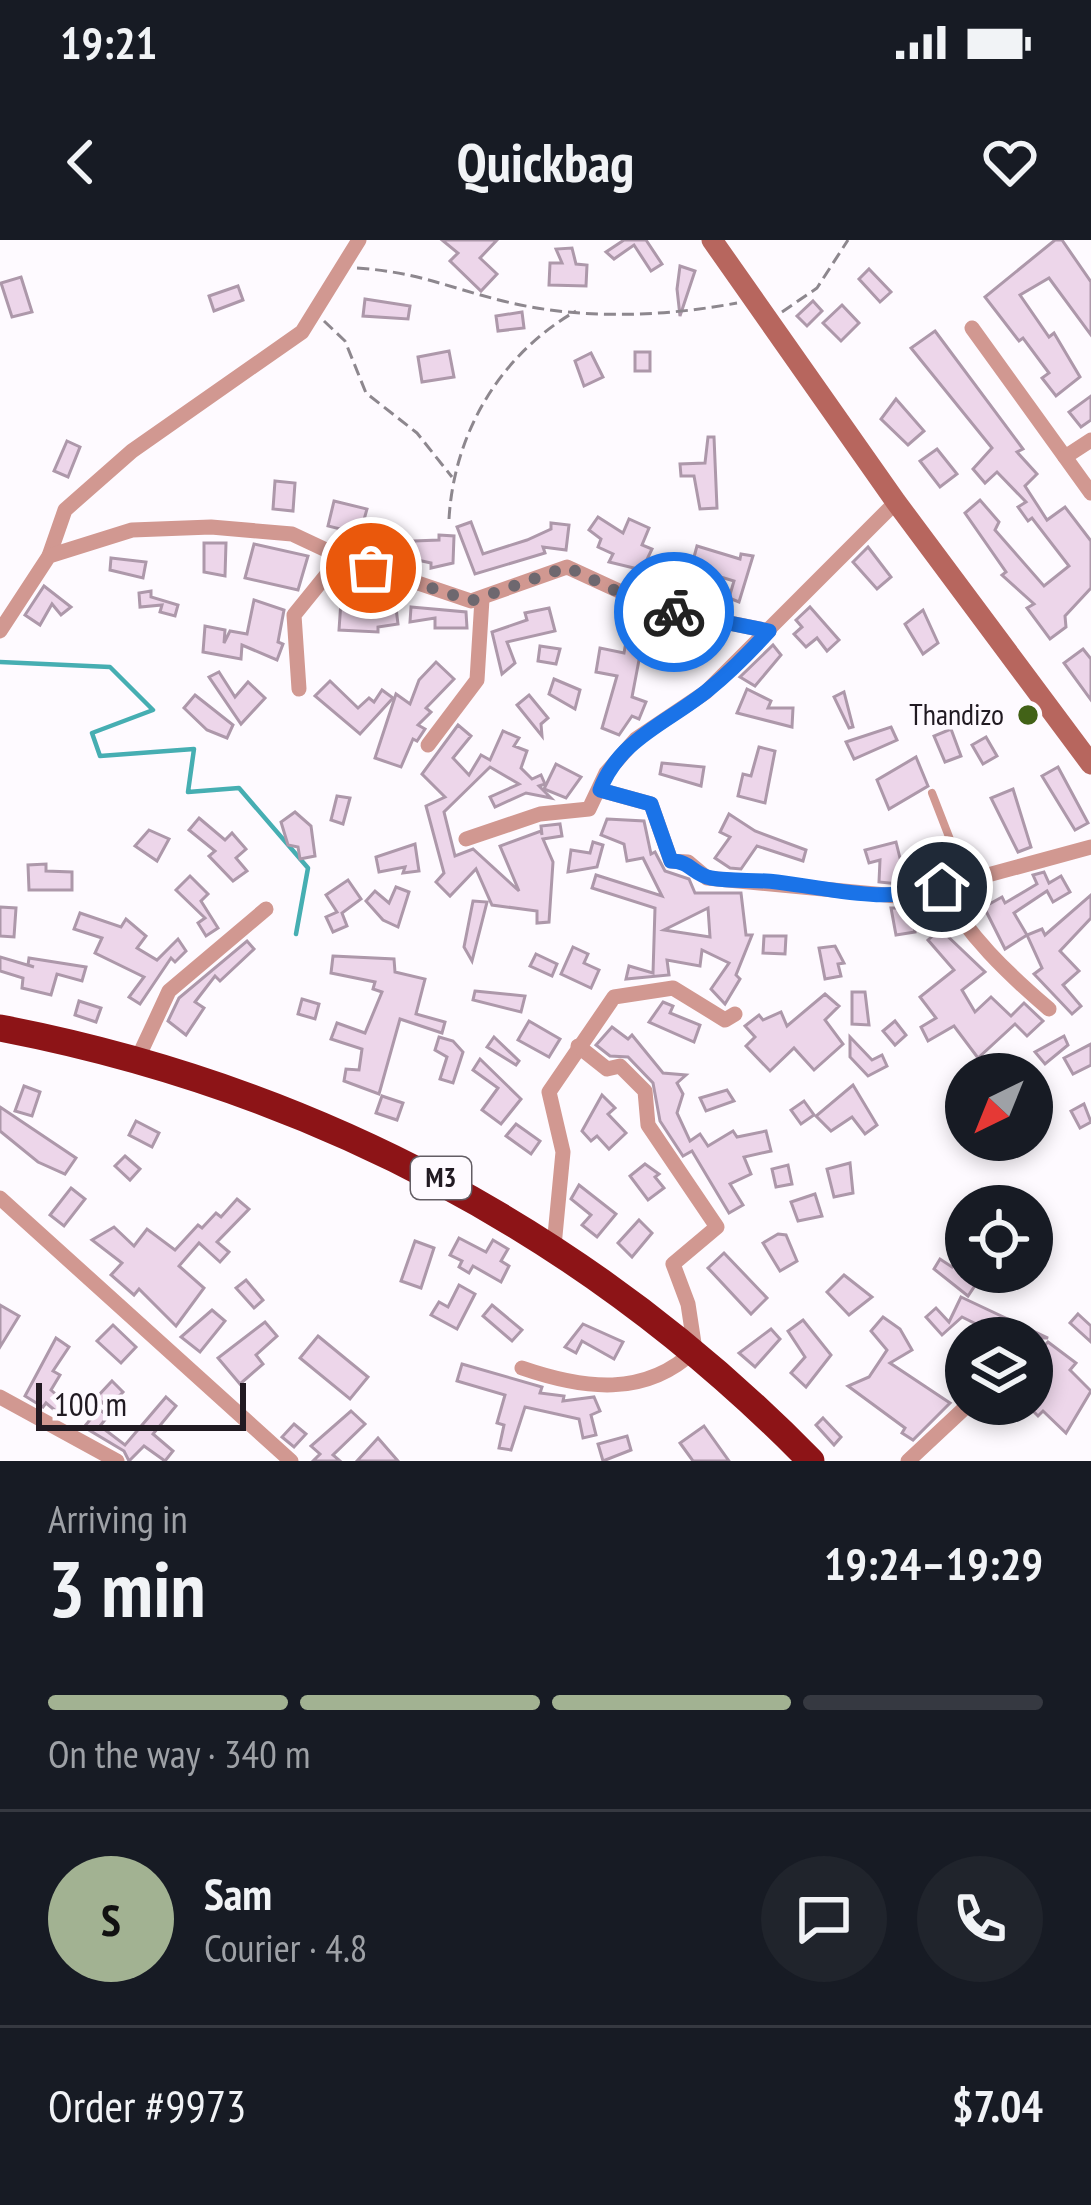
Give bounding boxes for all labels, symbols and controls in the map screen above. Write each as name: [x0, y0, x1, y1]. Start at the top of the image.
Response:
text: 19:21: [60, 13, 157, 71]
text: Quickbag: [457, 127, 634, 197]
icon: back: [48, 129, 114, 195]
icon: heart: [977, 129, 1043, 195]
pin: [320, 517, 422, 619]
icon: bag: [338, 535, 404, 601]
courier: [614, 552, 734, 672]
icon: bike: [641, 579, 707, 645]
place label: Thandizo: [909, 694, 1004, 733]
marker: Thandizo: [1015, 702, 1041, 728]
pin: [891, 836, 993, 938]
icon: home: [909, 854, 975, 920]
north arrow: [945, 1053, 1053, 1161]
map controls: [945, 1053, 1053, 1425]
road number: M3: [411, 1157, 471, 1199]
button: locate: [945, 1185, 1053, 1293]
button: layers: [945, 1317, 1053, 1425]
scale bar: [36, 1377, 246, 1430]
text: 100 m: [54, 1382, 127, 1425]
text: Arriving in: [48, 1493, 188, 1544]
text: 19:24–19:29: [824, 1534, 1043, 1592]
text: 3 min: [48, 1538, 206, 1639]
text: On the way · 340 m: [48, 1728, 310, 1779]
button: chat: [761, 1856, 887, 1982]
button: phone: [917, 1856, 1043, 1982]
text: Sam: [204, 1864, 272, 1922]
text: S: [101, 1890, 121, 1948]
text: Courier · 4.8: [204, 1922, 367, 1973]
text: Order #9973: [48, 2076, 246, 2134]
text: $7.04: [952, 2076, 1043, 2134]

